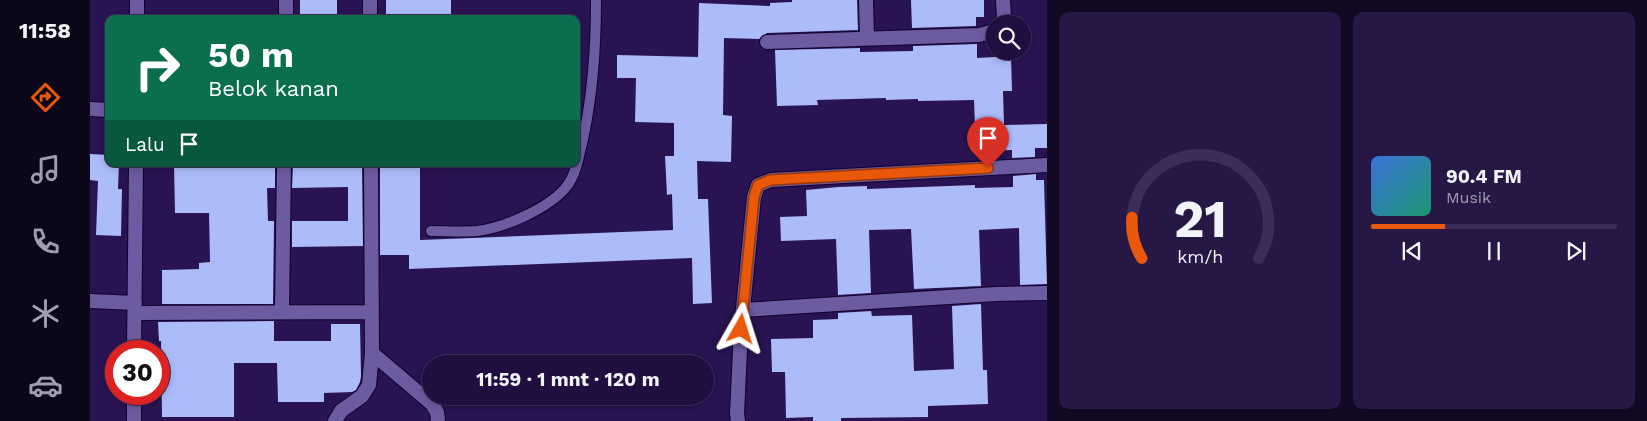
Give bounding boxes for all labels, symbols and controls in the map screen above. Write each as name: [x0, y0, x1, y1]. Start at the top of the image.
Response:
map controls: [986, 15, 1031, 60]
button: search: [986, 15, 1031, 60]
text: 11:58: [19, 18, 71, 43]
text: 50 m: [208, 34, 294, 76]
icon: right: [125, 35, 190, 100]
text: Belok kanan: [208, 76, 339, 101]
icon: directions: [28, 80, 63, 115]
pin: [967, 117, 1009, 168]
icon: arrive: [974, 124, 1002, 152]
icon: arrive: [175, 130, 203, 158]
text: Lalu: [125, 133, 165, 156]
icon: music: [28, 152, 63, 187]
text: 90.4 FM: [1446, 165, 1522, 188]
text: Musik: [1446, 188, 1491, 207]
text: 21: [1173, 189, 1227, 250]
icon: phone: [28, 224, 63, 259]
icon: previous: [1398, 237, 1426, 265]
icon: pause: [1480, 237, 1508, 265]
icon: next: [1562, 237, 1590, 265]
text: km/h: [1177, 246, 1223, 267]
icon: climate: [28, 296, 63, 331]
position arrow: [714, 302, 766, 354]
speed limit sign: 30: [105, 340, 170, 405]
icon: car: [28, 368, 63, 403]
text: 11:59 · 1 mnt · 120 m: [476, 368, 660, 391]

